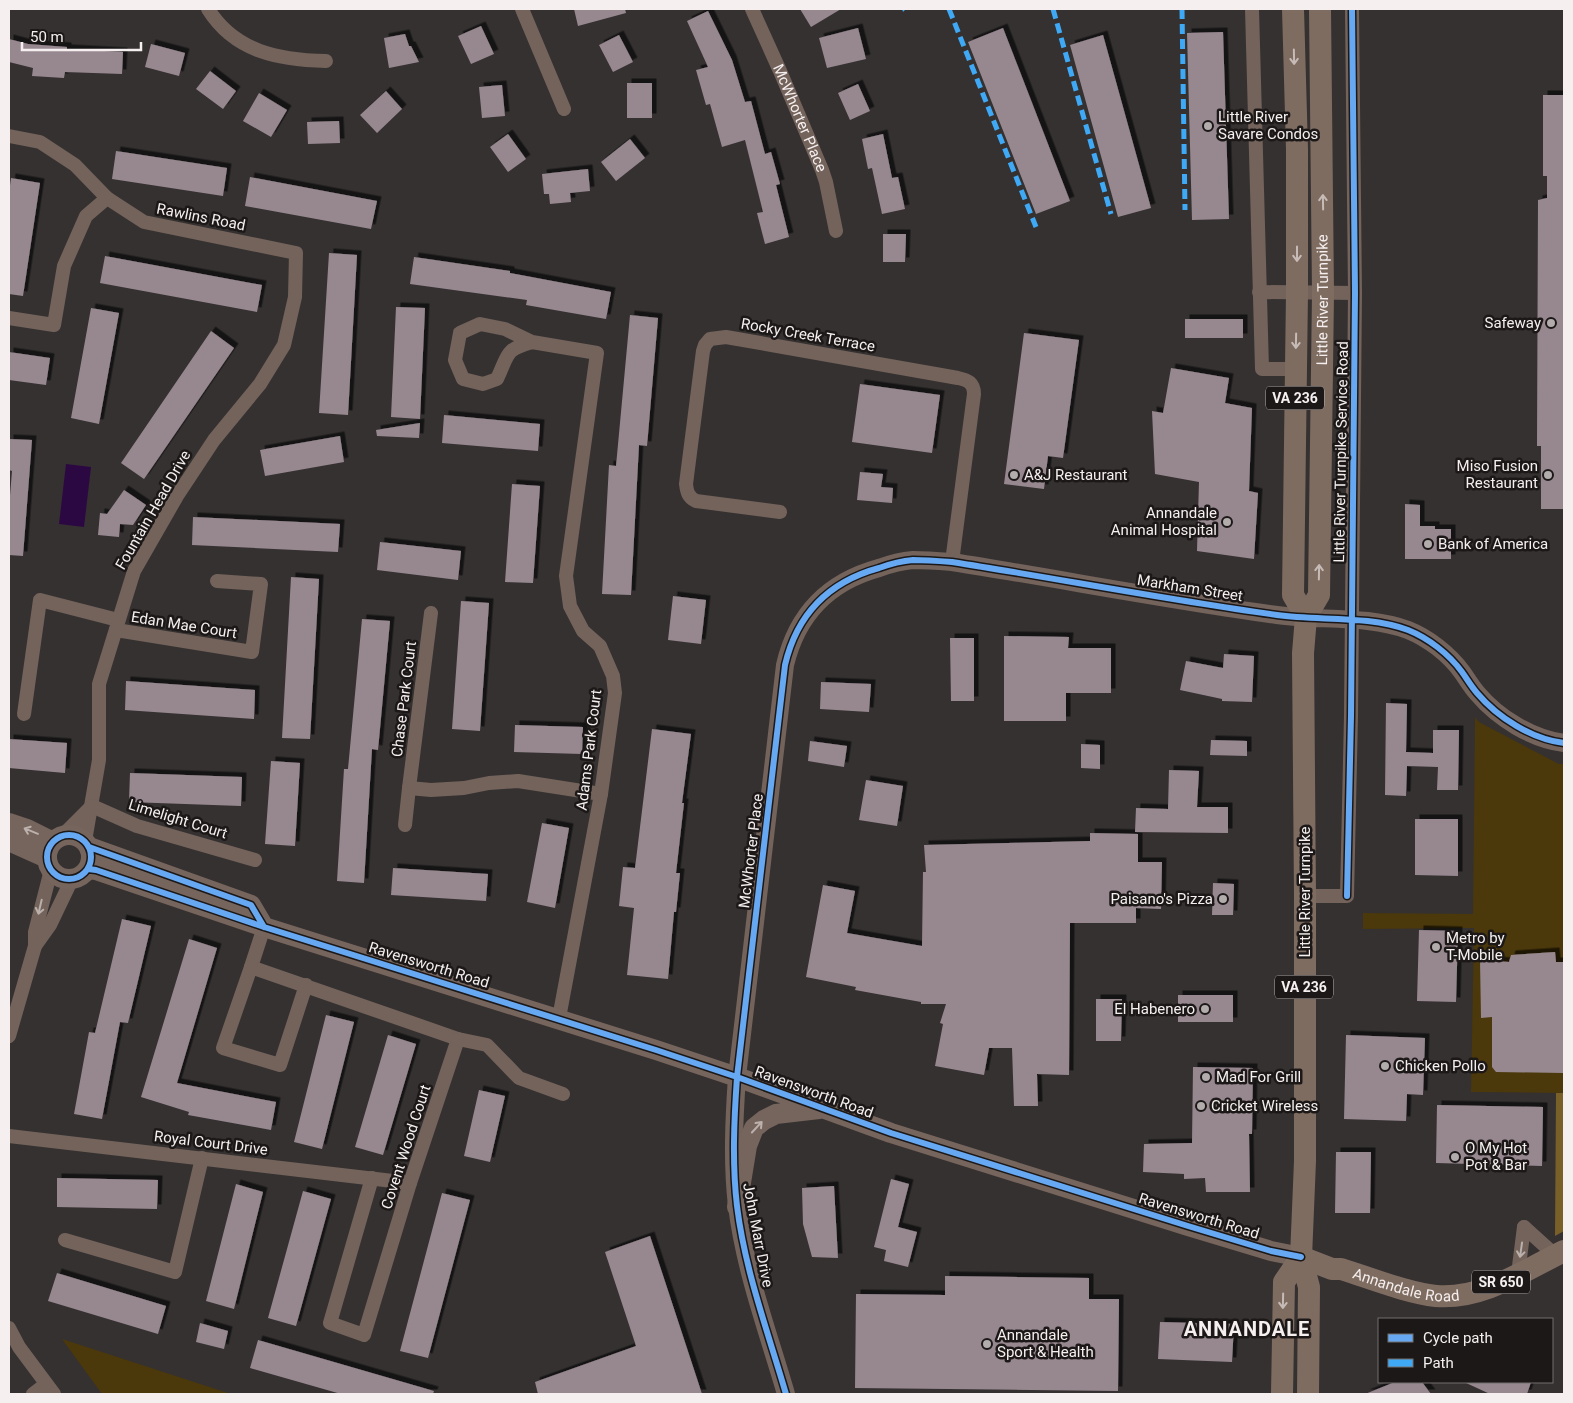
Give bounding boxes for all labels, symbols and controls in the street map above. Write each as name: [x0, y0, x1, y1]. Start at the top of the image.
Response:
scale bar: [22, 20, 141, 52]
text: 50 m: [30, 28, 64, 46]
one-way arrow: [1289, 49, 1299, 65]
street label: McWhorter Place: [769, 61, 831, 175]
place label: Little River Savare Condos: [1218, 108, 1318, 143]
marker: Little River Savare Condos: [1202, 120, 1214, 132]
one-way arrow: [1318, 194, 1328, 210]
street label: Rawlins Road: [155, 200, 247, 234]
street label: Little River Turnpike: [1313, 234, 1332, 365]
one-way arrow: [1292, 246, 1302, 262]
street label: Rocky Creek Terrace: [740, 314, 876, 356]
place label: Safeway: [1485, 314, 1541, 332]
marker: Safeway: [1545, 317, 1557, 329]
one-way arrow: [1291, 332, 1301, 349]
street label: Little River Turnpike Service Road: [1330, 341, 1352, 563]
road number: VA 236: [1266, 386, 1324, 409]
street label: Fountain Head Drive: [112, 447, 194, 573]
place label: Miso Fusion Restaurant: [1457, 457, 1538, 492]
place label: A&J Restaurant: [1024, 466, 1128, 484]
marker: A&J Restaurant: [1008, 469, 1020, 481]
marker: Miso Fusion Restaurant: [1542, 469, 1554, 481]
place label: Annandale Animal Hospital: [1111, 504, 1217, 539]
marker: Annandale Animal Hospital: [1221, 516, 1233, 528]
place label: Bank of America: [1438, 535, 1548, 553]
marker: Bank of America: [1422, 538, 1434, 550]
one-way arrow: [1314, 564, 1324, 580]
street label: Markham Street: [1136, 571, 1244, 605]
street label: Edan Mae Court: [130, 608, 238, 642]
street label: Chase Park Court: [388, 640, 420, 758]
street label: Adams Park Court: [573, 688, 605, 812]
street label: McWhorter Place: [735, 793, 767, 909]
street label: Limelight Court: [126, 795, 230, 843]
one-way arrow: [24, 826, 39, 835]
street label: Little River Turnpike: [1296, 827, 1314, 957]
place label: Paisano's Pizza: [1110, 890, 1213, 908]
marker: Paisano's Pizza: [1217, 893, 1229, 905]
one-way arrow: [35, 899, 44, 915]
place label: Metro by T-Mobile: [1446, 929, 1505, 964]
street label: Ravensworth Road: [367, 938, 491, 992]
marker: Metro by T-Mobile: [1430, 941, 1442, 953]
road number: VA 236: [1275, 976, 1333, 999]
place label: El Habenero: [1114, 1000, 1195, 1018]
marker: El Habenero: [1199, 1003, 1211, 1015]
place label: Chicken Pollo: [1395, 1057, 1486, 1075]
marker: Chicken Pollo: [1379, 1060, 1391, 1072]
street label: Ravensworth Road: [752, 1062, 876, 1122]
place label: Mad For Grill: [1216, 1068, 1301, 1086]
marker: Mad For Grill: [1200, 1071, 1212, 1083]
street label: Covent Wood Court: [377, 1083, 435, 1211]
place label: Cricket Wireless: [1211, 1097, 1318, 1115]
marker: Cricket Wireless: [1195, 1100, 1207, 1112]
one-way arrow: [751, 1121, 763, 1133]
street label: Royal Court Drive: [153, 1127, 269, 1159]
place label: O My Hot Pot & Bar: [1465, 1139, 1527, 1174]
marker: O My Hot Pot & Bar: [1449, 1151, 1461, 1163]
street label: John Marr Drive: [739, 1181, 777, 1289]
street label: Ravensworth Road: [1137, 1189, 1261, 1243]
one-way arrow: [1516, 1242, 1526, 1258]
street label: Annandale Road: [1350, 1264, 1460, 1305]
road number: SR 650: [1472, 1270, 1530, 1294]
one-way arrow: [1279, 1292, 1288, 1308]
district label: ANNANDALE: [1184, 1317, 1310, 1341]
legend: [1378, 1318, 1553, 1383]
place label: Annandale Sport & Health: [997, 1326, 1094, 1361]
text: Cycle path: [1423, 1329, 1493, 1347]
marker: Annandale Sport & Health: [981, 1338, 993, 1350]
text: Path: [1423, 1354, 1454, 1372]

